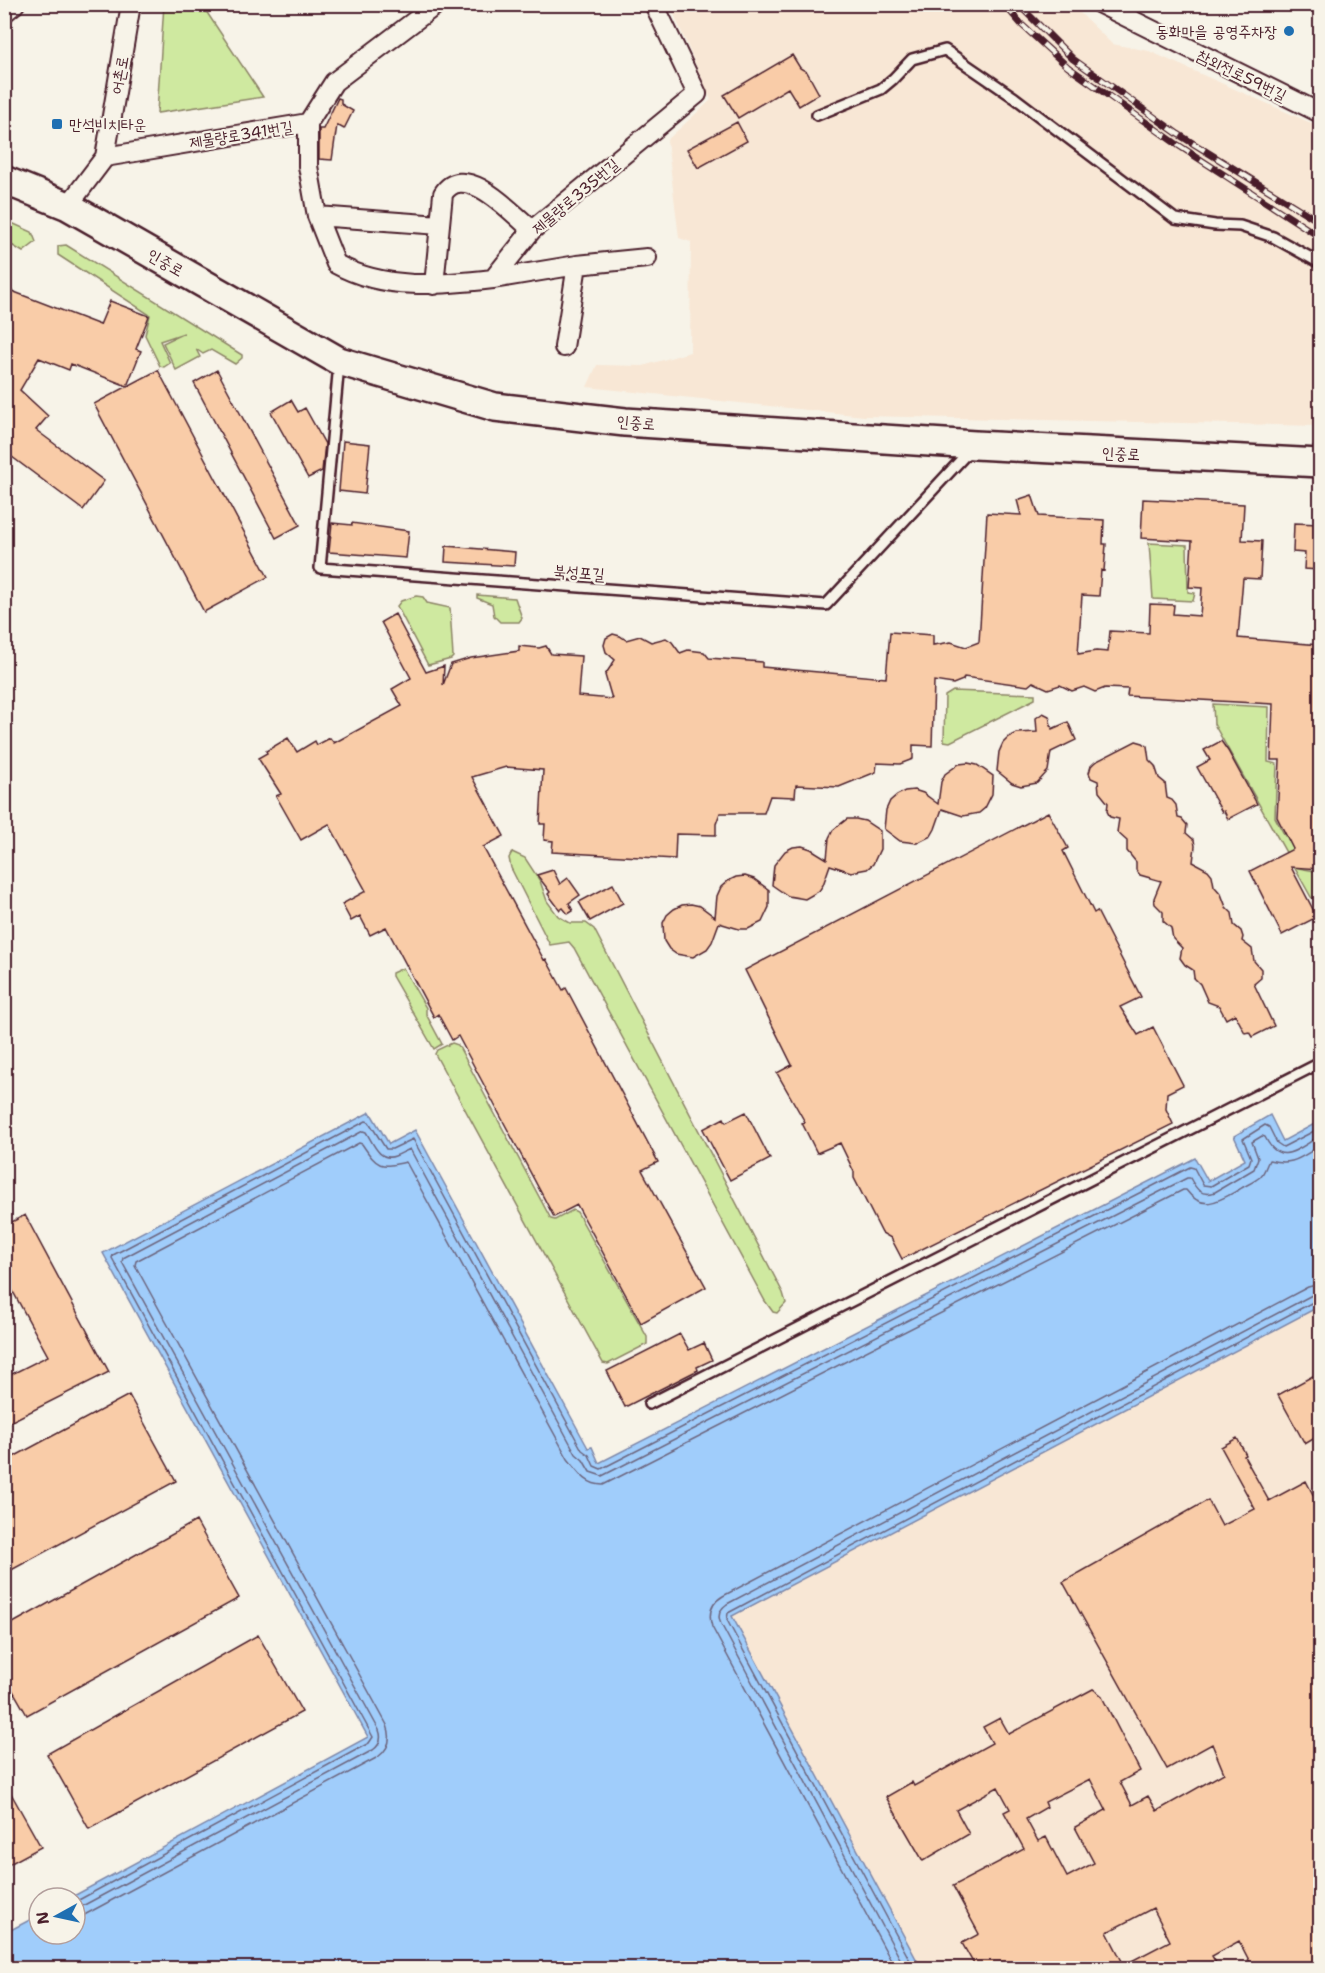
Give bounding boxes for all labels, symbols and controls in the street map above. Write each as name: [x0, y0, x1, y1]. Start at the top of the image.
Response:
place label: 동화마을 공영주차장: [1156, 21, 1277, 42]
marker: 동화마을 공영주차장: [1282, 24, 1296, 38]
street label: 참외전로59번길: [1193, 45, 1290, 106]
street label: 어촌로: [106, 54, 133, 96]
place label: 만석비치타운: [69, 114, 146, 135]
street label: 제물량로341번길: [188, 116, 295, 153]
marker: 만석비치타운: [50, 117, 64, 131]
street label: 제물량로335번길: [527, 154, 624, 239]
street label: 인중로: [144, 244, 188, 281]
street label: 인중로: [616, 410, 656, 435]
street label: 인중로: [1101, 442, 1141, 465]
street label: 북성포길: [553, 560, 606, 585]
north arrow: [27, 1886, 87, 1946]
text: N: [31, 1910, 54, 1926]

